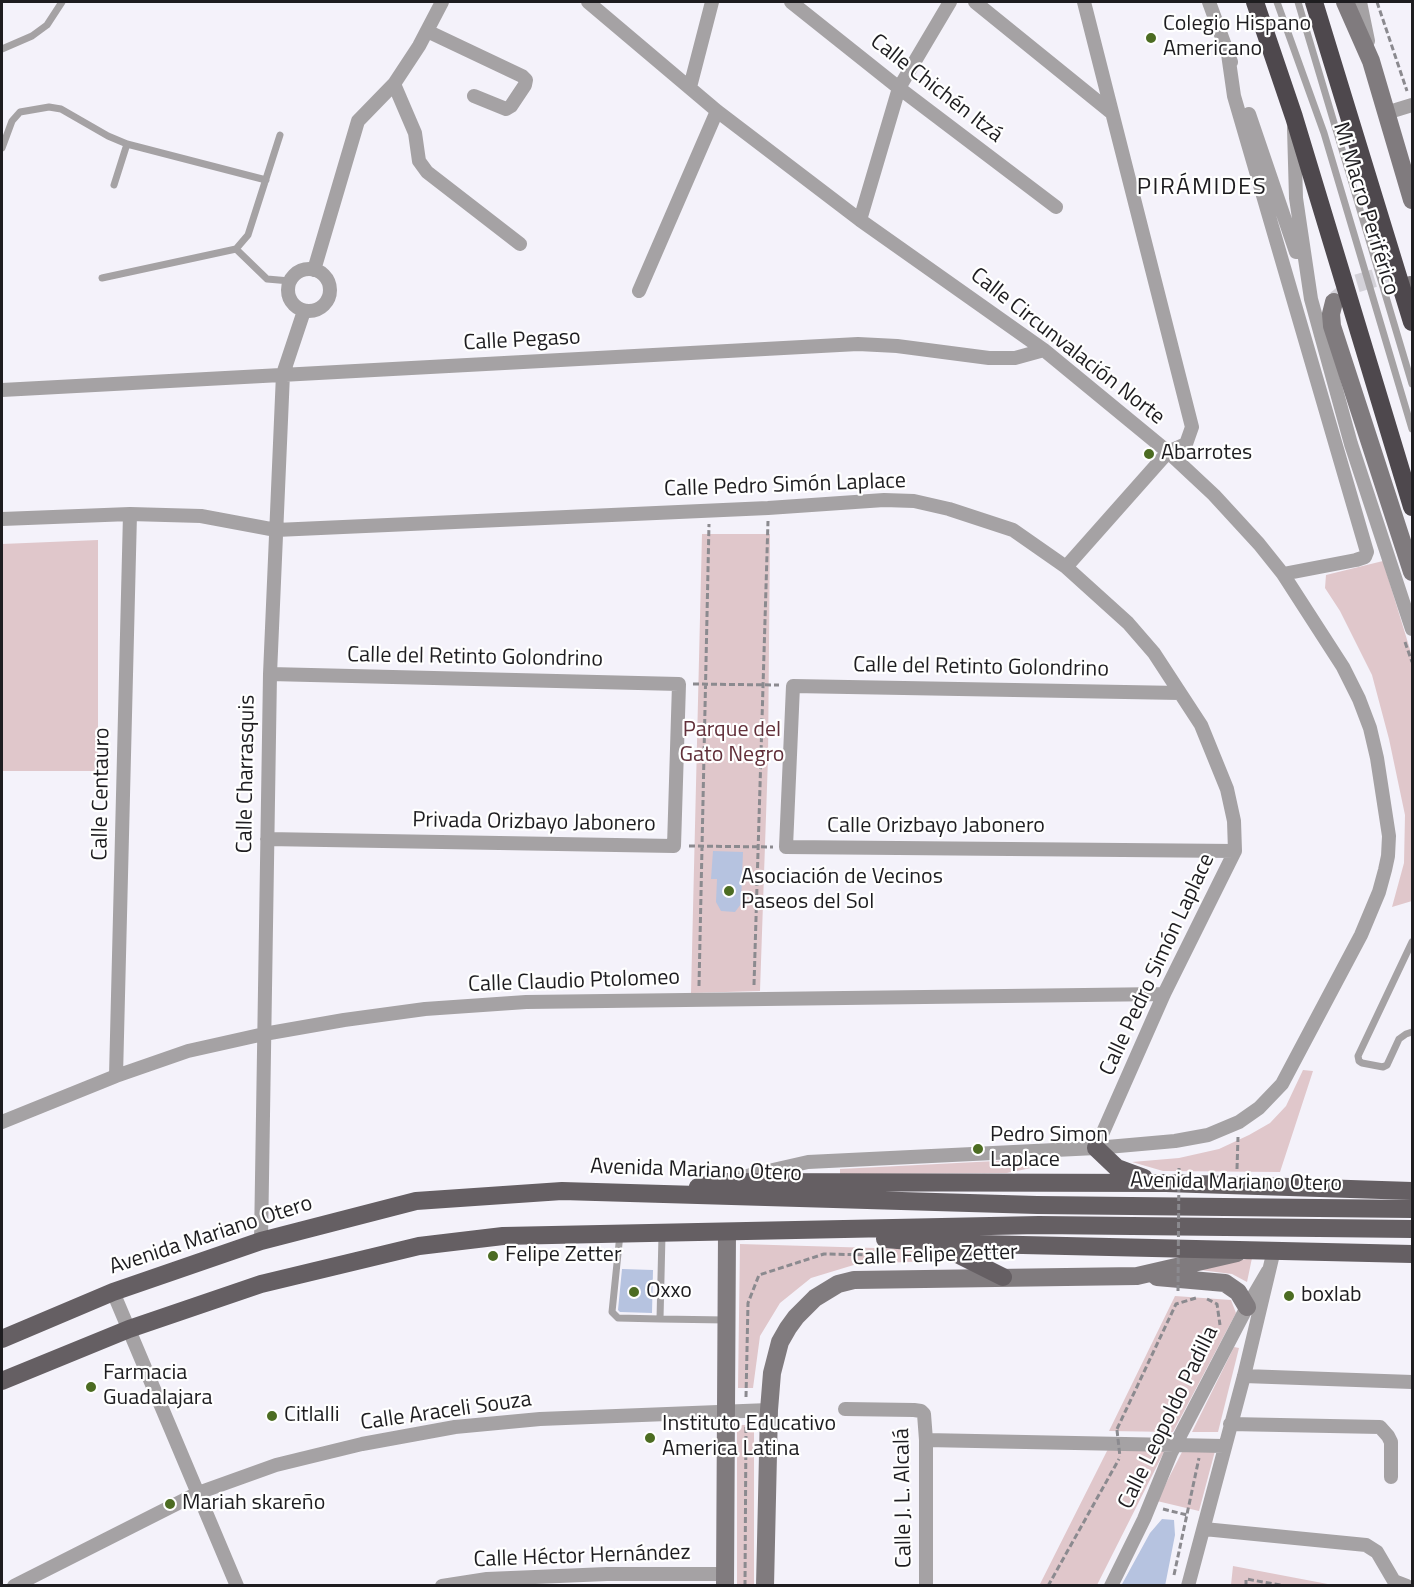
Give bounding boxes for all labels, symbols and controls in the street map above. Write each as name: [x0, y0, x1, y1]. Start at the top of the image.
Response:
place label: Colegio Hispano Americano: [1163, 12, 1311, 63]
street label: Calle Chichén Itzá: [864, 29, 1008, 149]
marker: Colegio Hispano Americano: [1144, 31, 1158, 45]
street label: Mi Macro Periférico: [1326, 119, 1404, 299]
district label: PIRÁMIDES: [1137, 174, 1267, 202]
street label: Calle Circunvalación Norte: [965, 263, 1169, 431]
street label: Calle Pegaso: [463, 325, 581, 357]
place label: Abarrotes: [1161, 441, 1252, 467]
marker: Abarrotes: [1142, 447, 1156, 461]
street label: Calle Pedro Simón Laplace: [664, 469, 906, 503]
street label: Calle del Retinto Golondrino: [347, 643, 603, 673]
street label: Calle del Retinto Golondrino: [853, 653, 1109, 683]
street label: Calle Charrasquis: [232, 694, 262, 854]
park label: Parque del Gato Negro: [680, 718, 784, 770]
street label: Calle Centauro: [88, 727, 116, 861]
street label: Privada Orizbayo Jabonero: [412, 808, 656, 838]
street label: Calle Orizbayo Jabonero: [827, 814, 1045, 840]
street label: Calle Pedro Simón Laplace: [1095, 850, 1221, 1080]
place label: Asociación de Vecinos Paseos del Sol: [741, 865, 943, 916]
marker: Asociación de Vecinos Paseos del Sol: [722, 884, 736, 898]
street label: Calle Claudio Ptolomeo: [468, 965, 680, 999]
place label: Pedro Simon Laplace: [990, 1123, 1108, 1174]
marker: Pedro Simon Laplace: [971, 1142, 985, 1156]
street label: Avenida Mariano Otero: [590, 1154, 802, 1188]
street label: Avenida Mariano Otero: [1130, 1168, 1342, 1198]
street label: Avenida Mariano Otero: [106, 1191, 316, 1281]
street label: Calle Felipe Zetter: [852, 1240, 1018, 1272]
place label: Felipe Zetter: [505, 1243, 622, 1269]
marker: Felipe Zetter: [486, 1249, 500, 1263]
place label: Oxxo: [646, 1279, 692, 1305]
place label: boxlab: [1301, 1283, 1362, 1309]
marker: Oxxo: [627, 1285, 641, 1299]
marker: boxlab: [1282, 1289, 1296, 1303]
street label: Calle Leopoldo Padilla: [1113, 1322, 1225, 1514]
place label: Farmacia Guadalajara: [103, 1361, 212, 1412]
marker: Farmacia Guadalajara: [84, 1380, 98, 1394]
street label: Calle Araceli Souza: [359, 1387, 533, 1437]
place label: Citlalli: [284, 1403, 340, 1429]
marker: Citlalli: [265, 1409, 279, 1423]
place label: Instituto Educativo America Latina: [662, 1412, 836, 1464]
street label: Calle J. L. Alcalá: [890, 1428, 918, 1568]
marker: Instituto Educativo America Latina: [643, 1431, 657, 1445]
place label: Mariah skareño: [182, 1491, 325, 1517]
marker: Mariah skareño: [163, 1497, 177, 1511]
street label: Calle Héctor Hernández: [473, 1540, 691, 1574]

